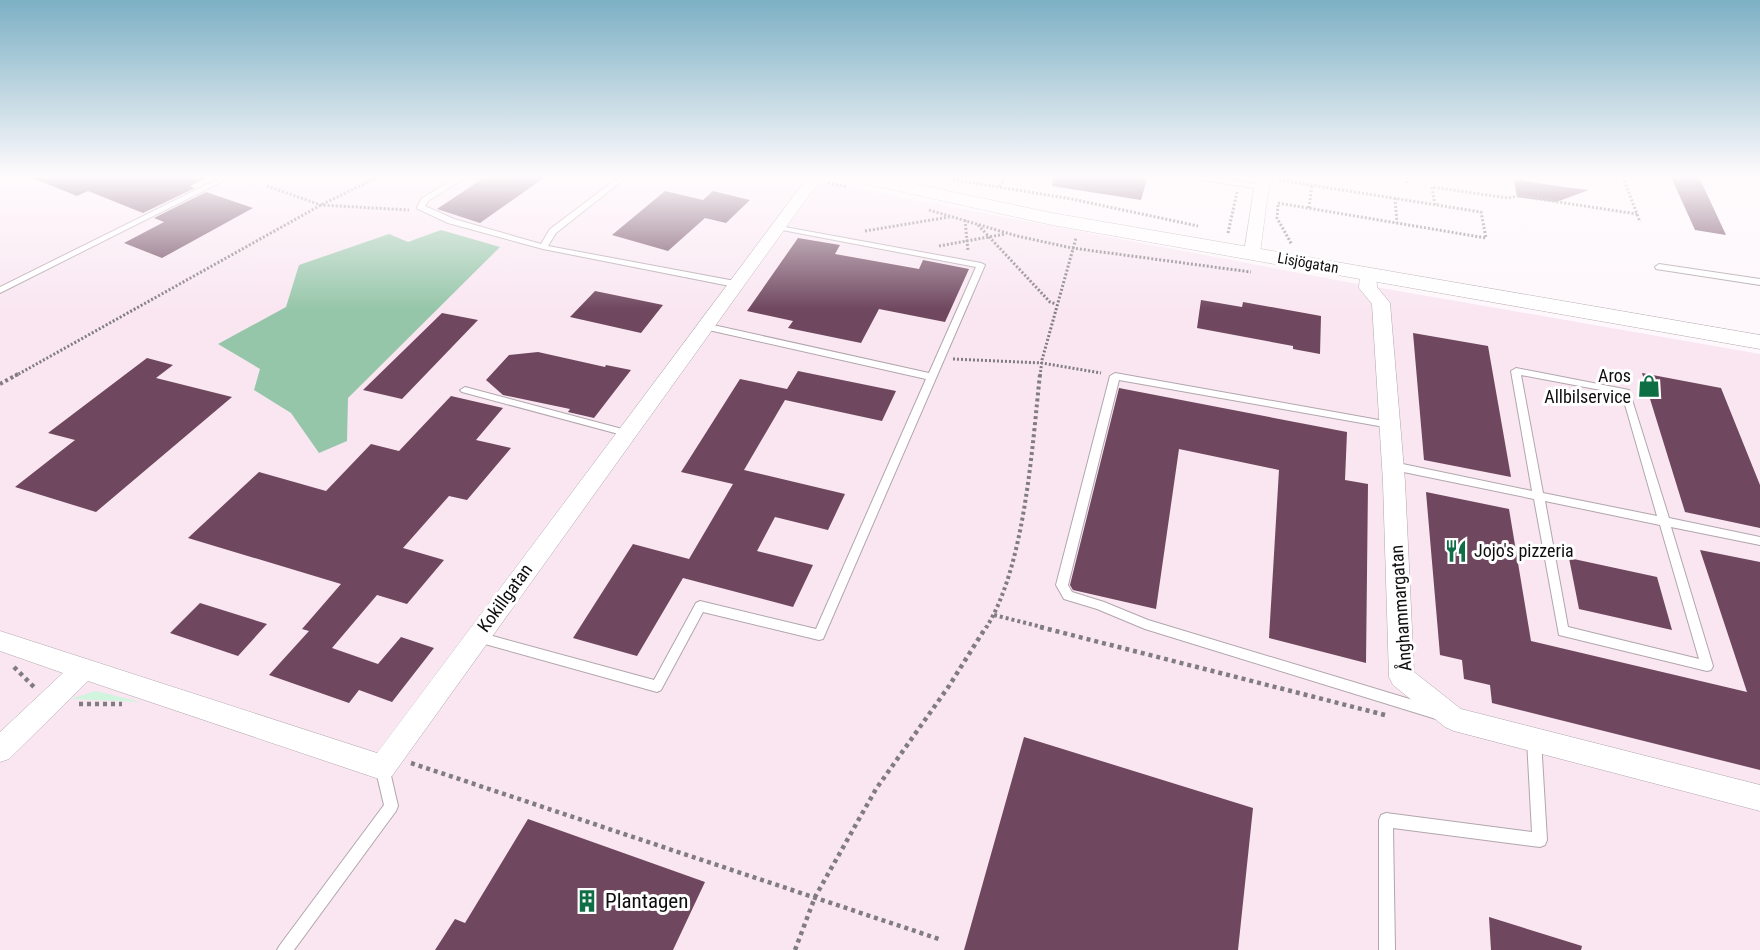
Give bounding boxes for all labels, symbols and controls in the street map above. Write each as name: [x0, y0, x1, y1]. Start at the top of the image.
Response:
street label: Lisjögatan: [1276, 249, 1340, 277]
place label: Aros Allbilservice: [1544, 365, 1631, 407]
shop icon: Aros Allbilservice: [1636, 373, 1662, 399]
restaurant icon: Jojo's pizzeria: [1443, 538, 1469, 564]
place label: Jojo's pizzeria: [1474, 540, 1574, 561]
street label: Ånghammargatan: [1385, 544, 1415, 672]
street label: Kokillgatan: [473, 559, 536, 636]
building icon: Plantagen: [574, 888, 600, 914]
place label: Plantagen: [605, 889, 688, 913]

